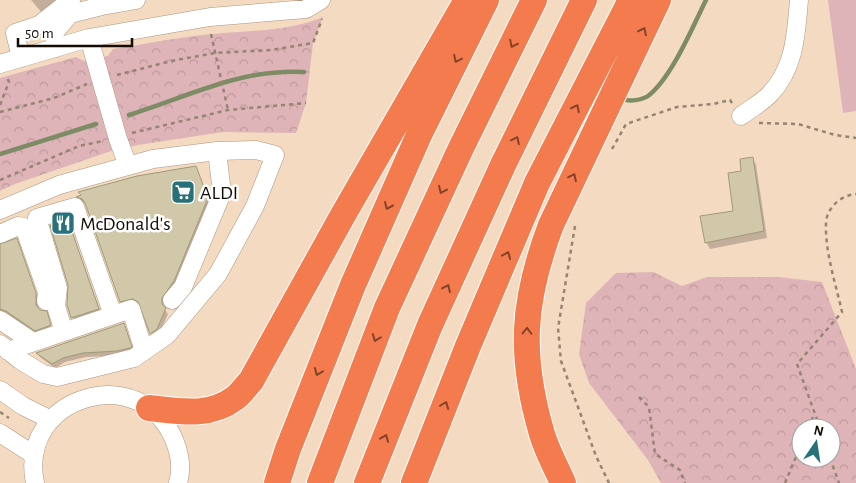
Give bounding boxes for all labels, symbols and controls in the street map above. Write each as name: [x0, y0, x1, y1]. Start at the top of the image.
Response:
scale bar: [18, 15, 131, 47]
text: 50 m: [25, 26, 54, 41]
one-way arrow: [637, 27, 648, 36]
one-way arrow: [509, 38, 519, 47]
one-way arrow: [453, 54, 463, 63]
one-way arrow: [569, 104, 579, 113]
one-way arrow: [509, 136, 520, 145]
one-way arrow: [567, 173, 577, 182]
supermarket icon: ALDI: [170, 179, 196, 205]
place label: ALDI: [200, 183, 238, 203]
one-way arrow: [437, 185, 448, 194]
one-way arrow: [383, 201, 394, 210]
restaurant icon: McDonald's: [50, 210, 76, 236]
place label: McDonald's: [80, 214, 171, 234]
one-way arrow: [500, 251, 511, 260]
one-way arrow: [441, 284, 452, 293]
one-way arrow: [521, 327, 532, 335]
one-way arrow: [371, 333, 382, 342]
one-way arrow: [314, 368, 324, 376]
one-way arrow: [439, 401, 449, 410]
north arrow: [791, 418, 841, 468]
text: N: [812, 423, 825, 439]
one-way arrow: [379, 434, 389, 443]

